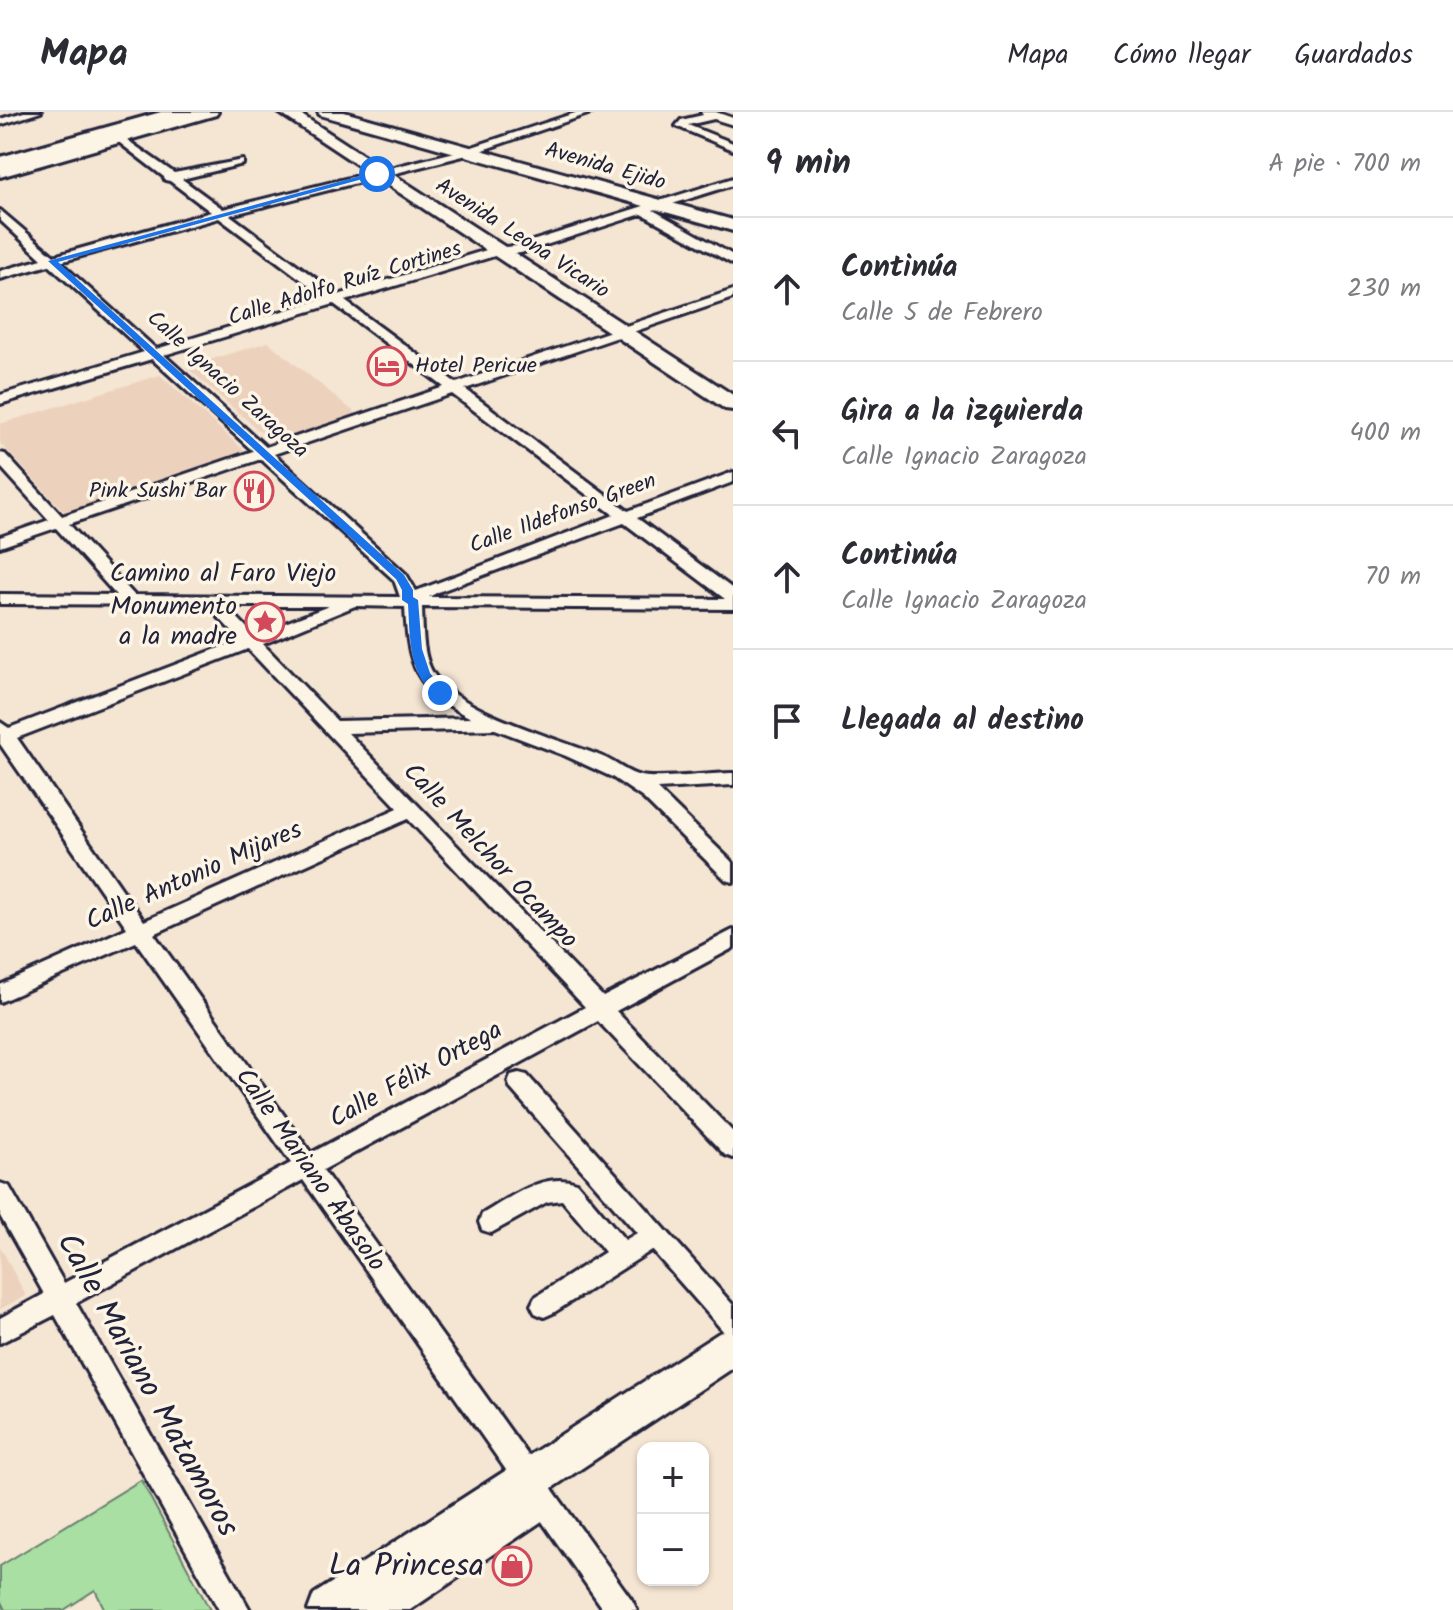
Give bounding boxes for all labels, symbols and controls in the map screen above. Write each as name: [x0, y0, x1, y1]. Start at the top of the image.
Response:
text: Mapa: [40, 25, 128, 85]
text: Mapa: [1007, 33, 1069, 78]
text: Cómo llegar: [1113, 33, 1250, 78]
text: Guardados: [1294, 33, 1413, 78]
street label: Avenida Ejido: [540, 133, 670, 201]
text: 9 min: [765, 137, 851, 191]
text: A pie · 700 m: [1268, 143, 1421, 185]
route start: [359, 156, 395, 192]
street label: Avenida Leona Vicario: [428, 169, 616, 309]
street label: Calle Adolfo Ruíz Cortines: [224, 232, 466, 336]
text: Continúa: [841, 244, 957, 292]
icon: ahead: [765, 267, 809, 311]
text: 230 m: [1347, 268, 1421, 310]
text: Calle 5 de Febrero: [841, 292, 1043, 334]
street label: Calle Ignacio Zaragoza: [138, 302, 316, 468]
hotel icon: Hotel Pericue: [366, 345, 408, 387]
place label: Hotel Pericue: [415, 349, 537, 384]
text: Gira a la izquierda: [841, 388, 1083, 436]
icon: left: [765, 411, 809, 455]
text: 400 m: [1350, 412, 1421, 454]
text: Calle Ignacio Zaragoza: [841, 436, 1087, 478]
street label: Calle Ildefonso Green: [465, 464, 661, 564]
restaurant icon: Pink Sushi Bar: [233, 470, 275, 512]
place label: Pink Sushi Bar: [89, 474, 228, 509]
text: Continúa: [841, 532, 957, 580]
street label: Camino al Faro Viejo: [110, 553, 336, 595]
icon: ahead: [765, 555, 809, 599]
text: 70 m: [1365, 556, 1421, 598]
text: Calle Ignacio Zaragoza: [841, 580, 1087, 622]
place label: Monumento a la madre: [110, 586, 237, 658]
place icon: Monumento a la madre: [244, 601, 286, 643]
route end: [422, 675, 458, 711]
text: Llegada al destino: [841, 697, 1084, 745]
icon: arrive: [765, 699, 809, 743]
street label: Calle Melchor Ocampo: [392, 753, 588, 959]
street label: Calle Antonio Mijares: [79, 809, 309, 943]
street label: Calle Félix Ortega: [322, 1010, 510, 1140]
street label: Calle Mariano Abasolo: [224, 1059, 396, 1281]
street label: Calle Mariano Matamoros: [42, 1223, 252, 1547]
map controls: [637, 1442, 709, 1586]
button: +: [637, 1442, 709, 1514]
button: −: [637, 1514, 709, 1586]
place label: La Princesa: [329, 1541, 484, 1592]
shop icon: La Princesa: [491, 1545, 533, 1587]

